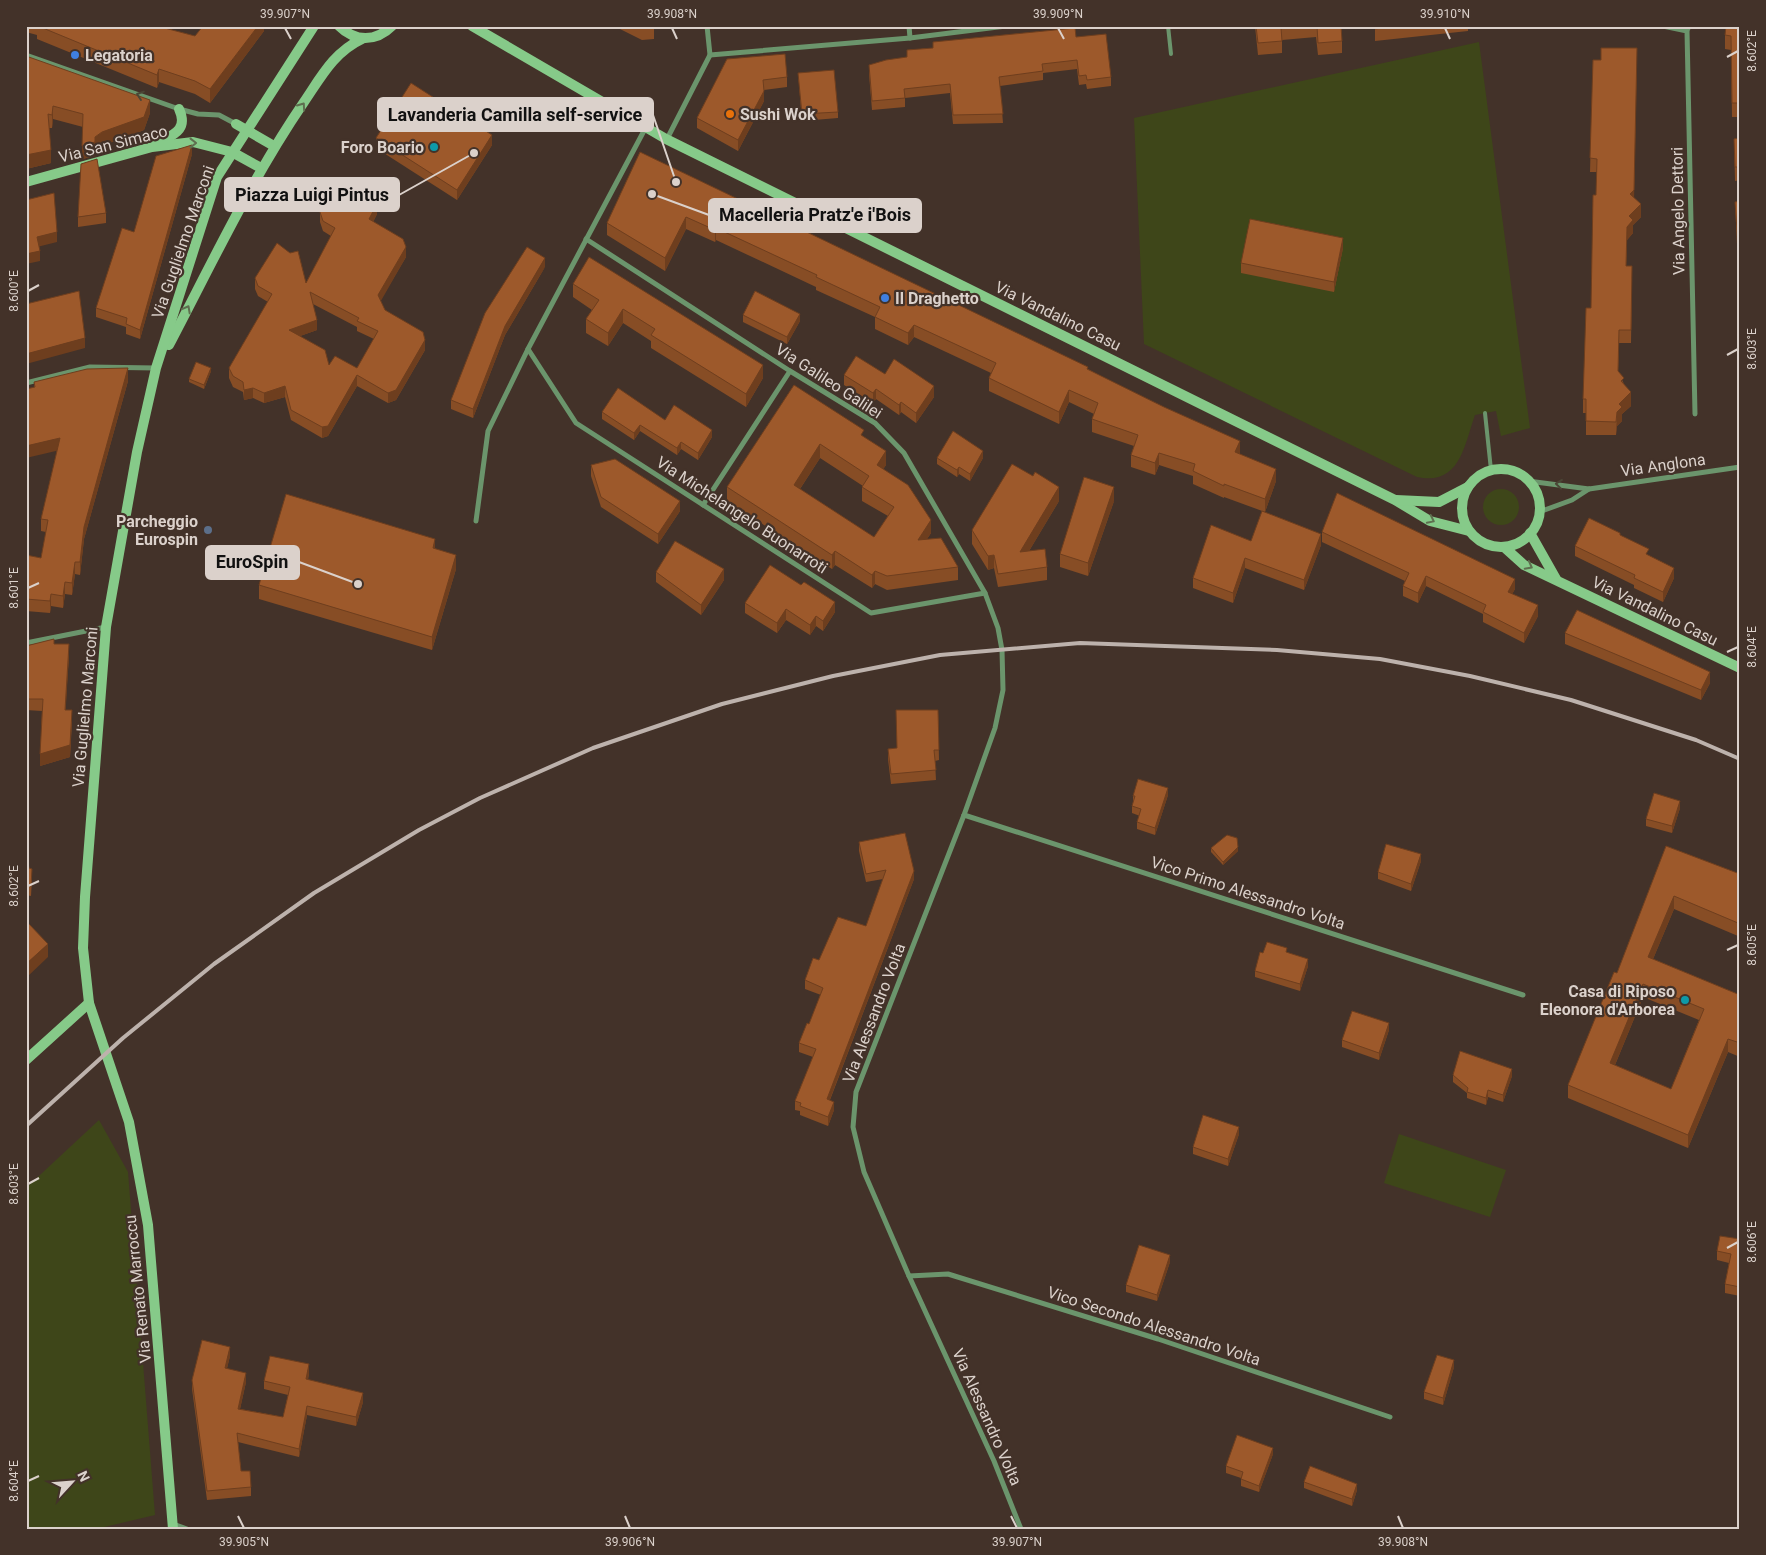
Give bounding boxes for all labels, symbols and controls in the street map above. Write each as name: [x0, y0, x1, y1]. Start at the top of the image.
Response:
text: 39.907°N: [260, 7, 310, 21]
text: 39.908°N: [647, 7, 697, 21]
text: 39.909°N: [1033, 7, 1083, 21]
text: 39.910°N: [1420, 7, 1470, 21]
text: 8.602°E: [1745, 30, 1759, 72]
place label: Legatoria: [85, 46, 153, 65]
marker: Legatoria: [69, 49, 81, 61]
one-way arrow: [136, 91, 145, 101]
callout: Lavanderia Camilla self-service: [378, 98, 653, 131]
one-way arrow: [296, 102, 305, 112]
text: Lavanderia Camilla self-service: [388, 104, 643, 125]
place label: Sushi Wok: [740, 105, 816, 124]
marker: Sushi Wok: [724, 108, 736, 120]
street label: Via San Simaco: [57, 121, 169, 167]
one-way arrow: [189, 138, 197, 149]
place label: Foro Boario: [341, 138, 424, 157]
marker: Foro Boario: [428, 141, 440, 153]
street label: Via Angelo Dettori: [1667, 147, 1689, 275]
street label: Via Guglielmo Marconi: [148, 163, 218, 321]
callout: Piazza Luigi Pintus: [225, 178, 399, 211]
text: Piazza Luigi Pintus: [235, 184, 389, 205]
callout: Macelleria Pratz'e i'Bois: [709, 199, 921, 232]
text: Macelleria Pratz'e i'Bois: [719, 204, 911, 225]
text: 8.600°E: [7, 270, 21, 312]
street label: Via Vandalino Casu: [992, 277, 1124, 355]
place label: Il Draghetto: [895, 289, 979, 308]
marker: Il Draghetto: [879, 292, 891, 304]
one-way arrow: [181, 305, 191, 314]
text: 8.603°E: [1745, 328, 1759, 370]
street label: Via Galileo Galilei: [772, 339, 886, 423]
street label: Via Anglona: [1619, 450, 1707, 480]
street label: Via Michelangelo Buonarroti: [653, 452, 831, 578]
one-way arrow: [1555, 479, 1563, 490]
place label: Parcheggio Eurospin: [116, 512, 198, 549]
one-way arrow: [1425, 514, 1434, 524]
marker: Parcheggio Eurospin: [202, 524, 214, 536]
callout: EuroSpin: [206, 546, 299, 579]
text: EuroSpin: [216, 551, 288, 572]
one-way arrow: [1524, 560, 1533, 570]
text: 8.601°E: [7, 567, 21, 609]
street label: Via Vandalino Casu: [1589, 572, 1721, 650]
street label: Via Guglielmo Marconi: [69, 626, 101, 788]
text: 8.604°E: [1745, 626, 1759, 668]
street label: Vico Primo Alessandro Volta: [1148, 853, 1348, 933]
text: 8.602°E: [7, 865, 21, 907]
text: 8.605°E: [1745, 924, 1759, 966]
street label: Via Alessandro Volta: [839, 941, 909, 1085]
place label: Casa di Riposo Eleonora d'Arborea: [1540, 982, 1675, 1019]
marker: Casa di Riposo Eleonora d'Arborea: [1679, 994, 1691, 1006]
text: 8.603°E: [7, 1163, 21, 1205]
street label: Via Renato Marroccu: [121, 1214, 155, 1364]
text: 8.606°E: [1745, 1221, 1759, 1263]
street label: Vico Secondo Alessandro Volta: [1045, 1283, 1263, 1369]
street label: Via Alessandro Volta: [948, 1346, 1026, 1488]
north arrow: [48, 1458, 98, 1508]
text: 8.604°E: [7, 1460, 21, 1502]
text: N: [74, 1468, 93, 1484]
text: 39.905°N: [219, 1535, 269, 1549]
text: 39.906°N: [605, 1535, 655, 1549]
text: 39.907°N: [992, 1535, 1042, 1549]
text: 39.908°N: [1378, 1535, 1428, 1549]

